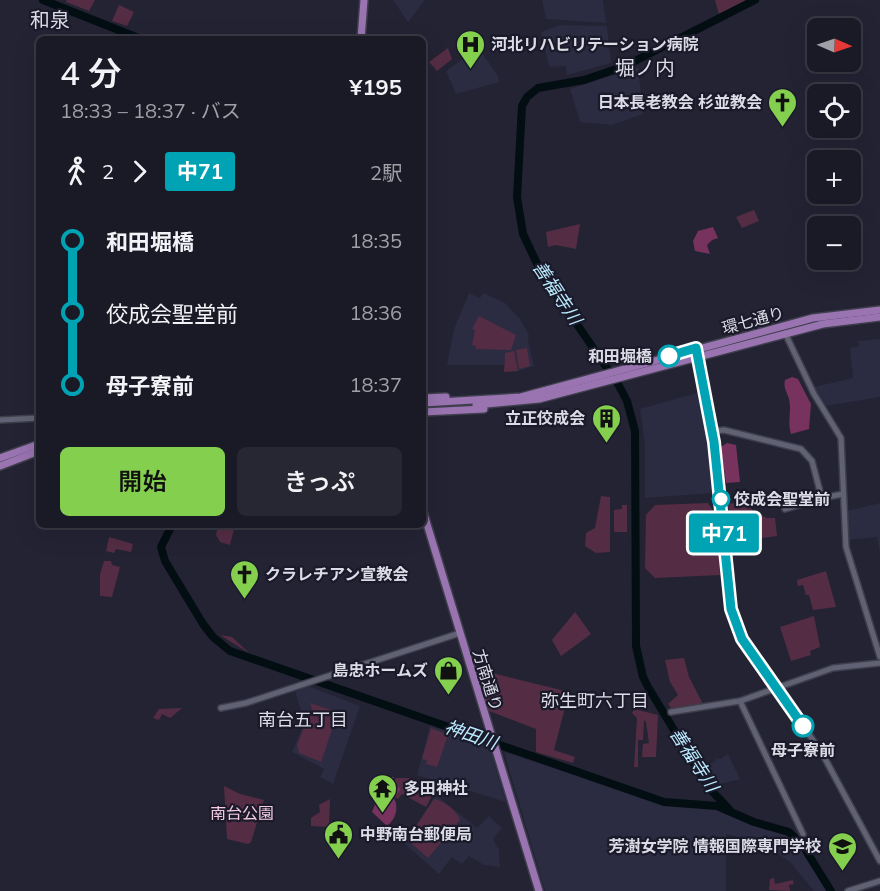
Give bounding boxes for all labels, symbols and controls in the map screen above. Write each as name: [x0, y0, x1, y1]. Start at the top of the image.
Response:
district label: 和泉: [30, 7, 70, 32]
north arrow: [807, 18, 861, 72]
map controls: [807, 18, 861, 270]
hospital icon: 河北リハビリテーション病院: [454, 28, 486, 70]
place label: 河北リハビリテーション病院: [491, 34, 699, 54]
text: 4 分: [60, 52, 122, 93]
district label: 堀ノ内: [615, 55, 675, 80]
text: ¥195: [349, 73, 402, 101]
button: locate: [807, 84, 861, 138]
church icon: 日本長老教会 杉並教会: [767, 86, 799, 128]
place label: 日本長老教会 杉並教会: [598, 92, 762, 112]
text: 18:33 – 18:37 · バス: [60, 98, 241, 123]
button: +: [807, 150, 861, 204]
icon: walk: [60, 155, 93, 188]
icon: forward: [123, 155, 156, 188]
text: 中71: [177, 158, 223, 184]
text: 2: [102, 159, 114, 184]
text: 2駅: [370, 160, 402, 185]
button: −: [807, 216, 861, 270]
text: 和田堀橋: [106, 228, 194, 256]
text: 18:35: [349, 228, 402, 253]
water label: 善福寺川: [528, 256, 588, 331]
text: 佼成会聖堂前: [106, 300, 238, 328]
text: 18:36: [349, 300, 402, 325]
street label: 環七通り: [719, 302, 787, 338]
marker: 和田堀橋: [658, 345, 680, 367]
place label: 和田堀橋: [588, 346, 652, 366]
text: 母子寮前: [106, 372, 194, 400]
text: 18:37: [349, 372, 402, 397]
building icon: 立正佼成会: [590, 402, 622, 444]
place label: 立正佼成会: [505, 408, 585, 428]
button: 開始: [60, 447, 225, 516]
button: きっぷ: [237, 447, 402, 516]
place label: 佼成会聖堂前: [733, 489, 830, 509]
marker: 佼成会聖堂前: [712, 490, 730, 508]
line badge: 中71: [690, 514, 758, 552]
text: 中71: [701, 520, 747, 546]
church icon: クラレチアン宣教会: [228, 558, 260, 600]
place label: クラレチアン宣教会: [265, 564, 408, 584]
street label: 方南通り: [469, 646, 507, 714]
shop icon: 島忠ホームズ: [433, 654, 465, 696]
place label: 島忠ホームズ: [332, 660, 428, 680]
district label: 弥生町六丁目: [541, 689, 649, 712]
district label: 南台五丁目: [258, 708, 348, 731]
water label: 神田川: [442, 715, 502, 755]
marker: 母子寮前: [792, 715, 814, 737]
water label: 善福寺川: [665, 723, 725, 798]
place label: 母子寮前: [771, 740, 835, 760]
temple icon: 多田神社: [367, 772, 399, 814]
place label: 多田神社: [404, 778, 468, 798]
park label: 南台公園: [210, 803, 274, 823]
public building icon: 中野南台郵便局: [323, 818, 355, 860]
place label: 中野南台郵便局: [360, 824, 472, 844]
school or university icon: 芳澍女学院 情報国際専門学校: [826, 830, 858, 872]
place label: 芳澍女学院 情報国際専門学校: [609, 836, 821, 856]

